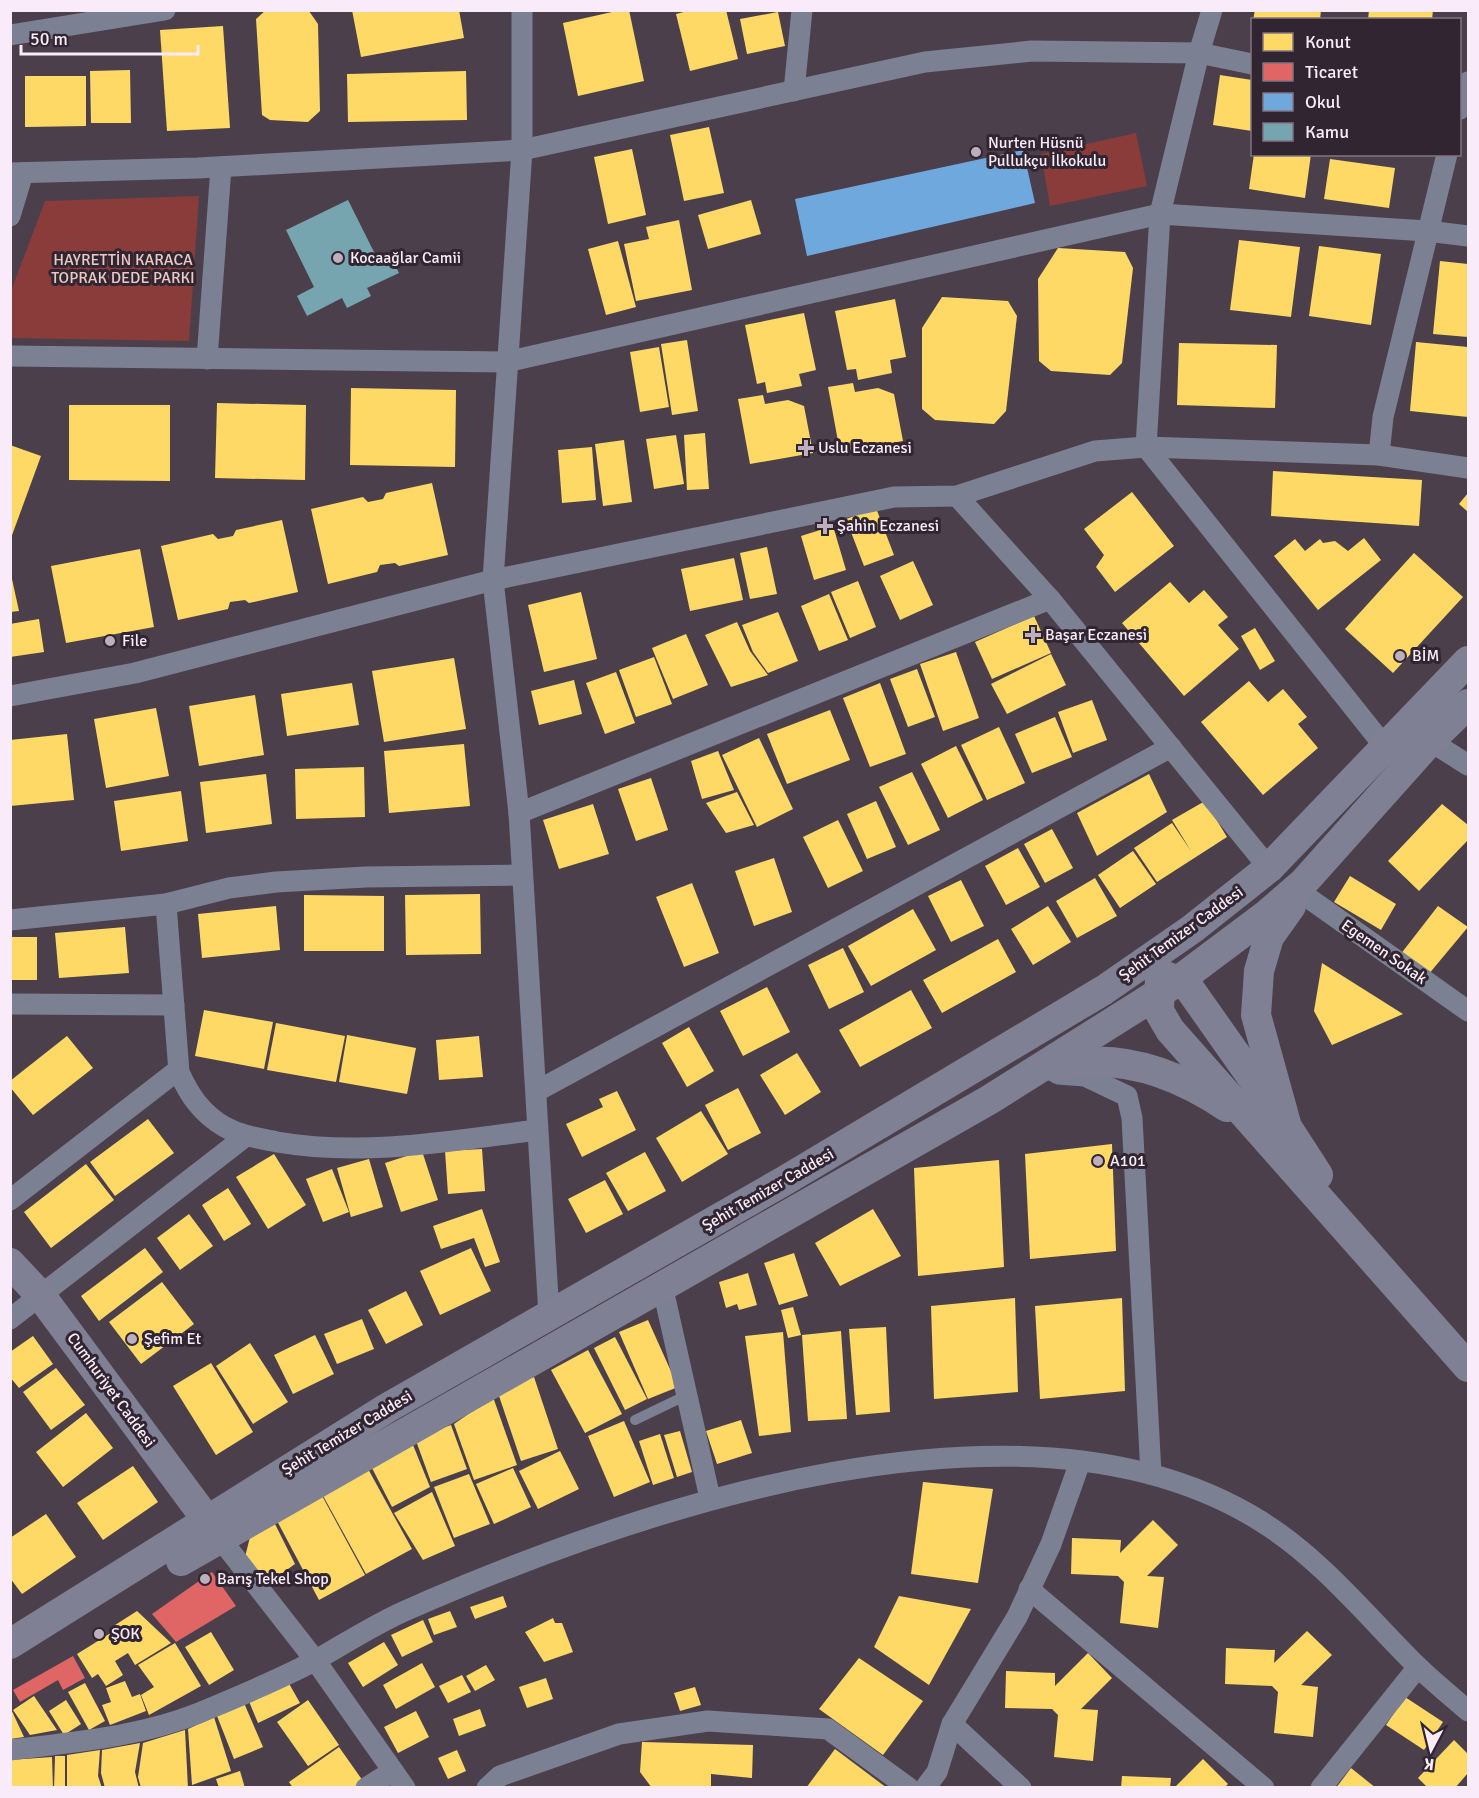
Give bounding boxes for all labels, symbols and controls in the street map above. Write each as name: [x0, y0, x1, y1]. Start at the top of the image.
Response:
scale bar: [21, 18, 198, 56]
legend: [1251, 18, 1461, 156]
text: 50 m: [30, 28, 68, 50]
text: Konut: [1305, 31, 1351, 53]
text: Ticaret: [1305, 61, 1358, 83]
text: Okul: [1305, 91, 1341, 113]
text: Kamu: [1305, 121, 1349, 143]
place label: Nurten Hüsnü Pullukçu İlkokulu: [988, 133, 1106, 171]
marker: Nurten Hüsnü Pullukçu İlkokulu: [969, 145, 983, 159]
place label: Kocaağlar Camii: [350, 248, 461, 268]
park label: HAYRETTİN KARACA TOPRAK DEDE PARKI: [51, 250, 195, 288]
marker: Kocaağlar Camii: [331, 251, 345, 265]
place label: Uslu Eczanesi: [818, 438, 912, 458]
marker: Uslu Eczanesi: [799, 441, 813, 455]
place label: Şahin Eczanesi: [837, 516, 939, 536]
marker: Şahin Eczanesi: [818, 519, 832, 533]
place label: Başar Eczanesi: [1045, 625, 1147, 645]
marker: Başar Eczanesi: [1026, 628, 1040, 642]
place label: File: [122, 631, 147, 651]
marker: File: [103, 634, 117, 648]
place label: BİM: [1412, 646, 1439, 666]
marker: BİM: [1393, 649, 1407, 663]
street label: Şehit Temizer Caddesi: [1115, 882, 1247, 986]
street label: Egemen Sokak: [1337, 915, 1431, 989]
street label: Şehit Temizer Caddesi: [699, 1144, 837, 1236]
place label: A101: [1110, 1151, 1146, 1171]
marker: A101: [1091, 1154, 1105, 1168]
street label: Cumhuriyet Caddesi: [63, 1329, 159, 1451]
place label: Şefim Et: [144, 1329, 201, 1349]
marker: Şefim Et: [125, 1332, 139, 1346]
street label: Şehit Temizer Caddesi: [278, 1386, 416, 1480]
place label: Barış Tekel Shop: [217, 1569, 329, 1589]
marker: Barış Tekel Shop: [198, 1572, 212, 1586]
place label: ŞOK: [111, 1624, 140, 1644]
marker: ŞOK: [92, 1627, 106, 1641]
north arrow: [1401, 1720, 1461, 1780]
text: K: [1423, 1753, 1435, 1774]

